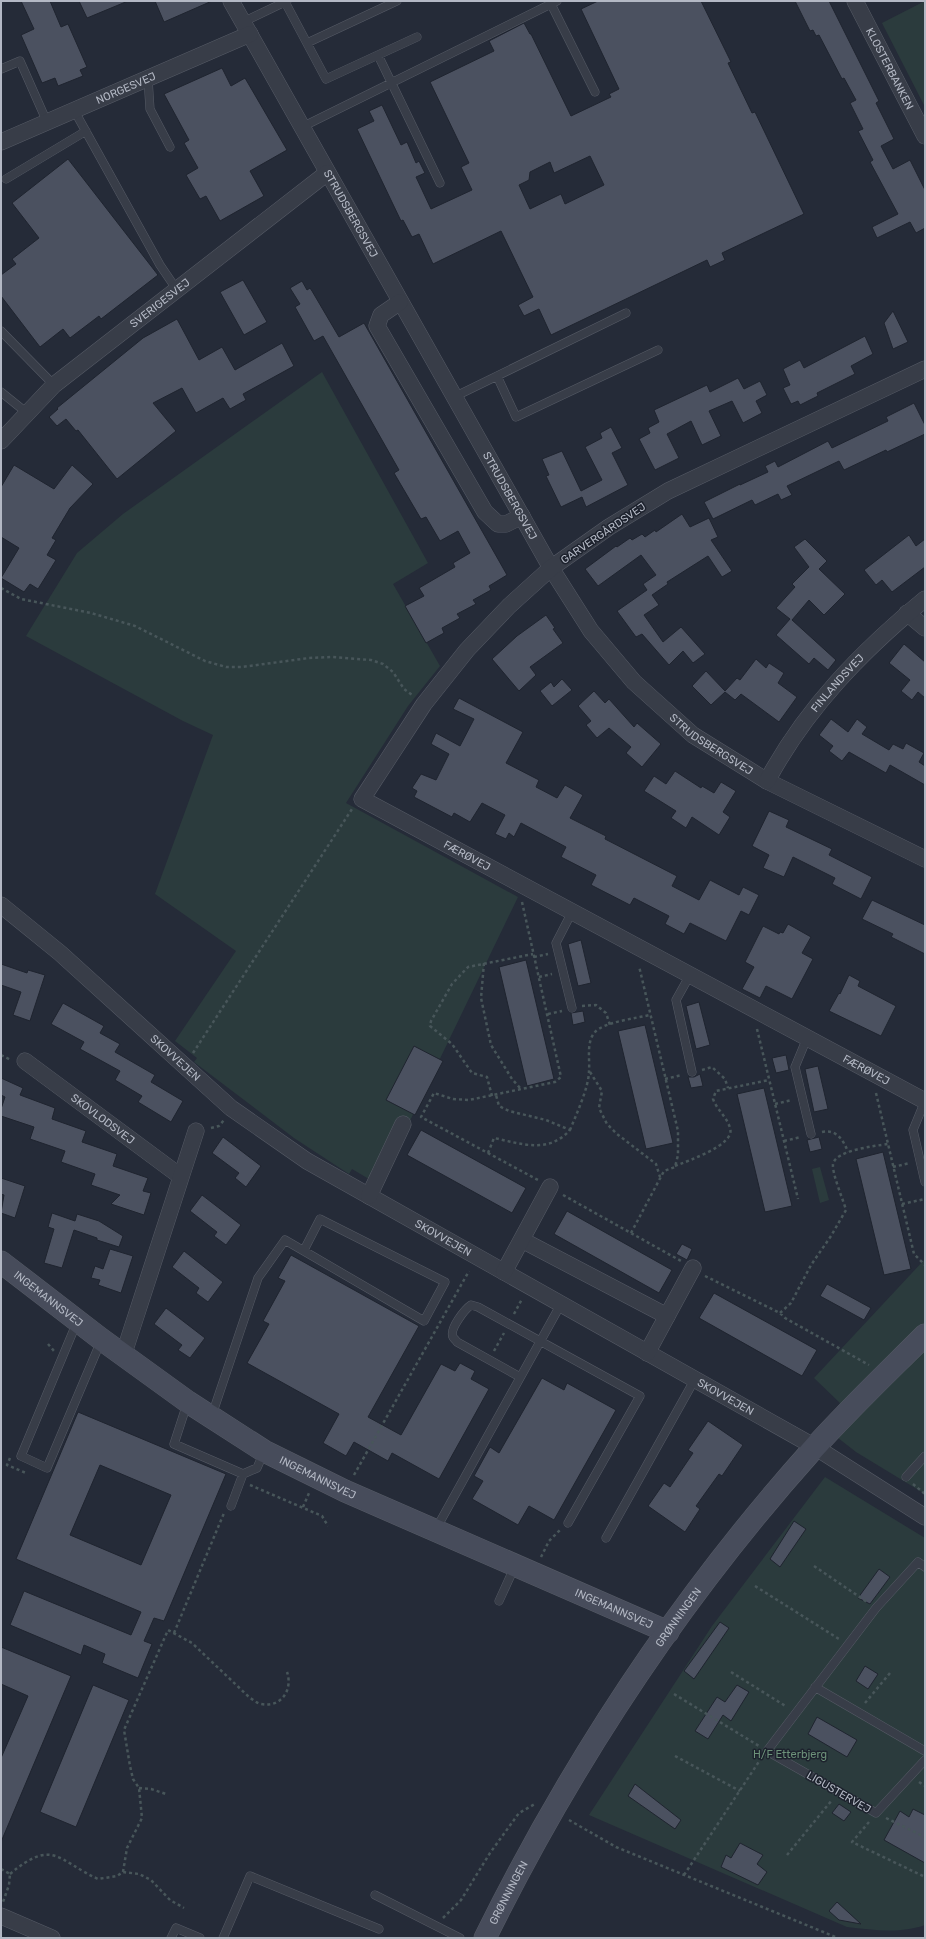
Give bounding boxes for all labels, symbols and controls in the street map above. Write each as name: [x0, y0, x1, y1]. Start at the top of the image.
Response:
street label: KLOSTERBANKEN: [863, 26, 916, 112]
street label: NORGESVEJ: [94, 70, 158, 107]
street label: STRUDSBERGSVEJ: [321, 168, 380, 260]
street label: SVERIGESVEJ: [127, 276, 193, 331]
street label: STRUDSBERGSVEJ: [480, 450, 540, 542]
street label: GARVERGÅRDSVEJ: [558, 500, 648, 567]
street label: FINLANDSVEJ: [808, 652, 867, 715]
street label: STRUDSBERGSVEJ: [667, 711, 755, 778]
street label: FÆRØVEJ: [441, 838, 493, 874]
street label: SKOVVEJEN: [148, 1032, 203, 1084]
street label: FÆRØVEJ: [841, 1052, 892, 1088]
street label: SKOVLODSVEJ: [68, 1091, 137, 1147]
street label: SKOVVEJEN: [413, 1217, 474, 1259]
street label: INGEMANNSVEJ: [11, 1268, 85, 1330]
street label: SKOVVEJEN: [695, 1376, 756, 1418]
street label: INGEMANNSVEJ: [277, 1454, 358, 1502]
street label: GRØNNINGEN: [653, 1585, 704, 1650]
street label: INGEMANNSVEJ: [573, 1586, 655, 1632]
park label: H/F Etterbjerg: [753, 1748, 827, 1761]
street label: LIGUSTERVEJ: [804, 1769, 873, 1816]
street label: GRØNNINGEN: [487, 1859, 531, 1927]

